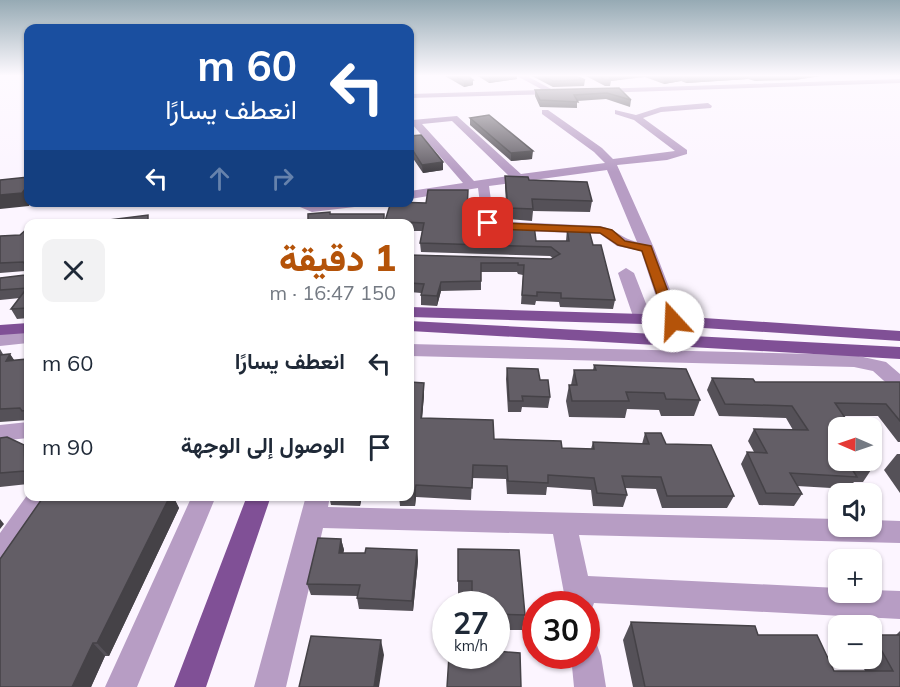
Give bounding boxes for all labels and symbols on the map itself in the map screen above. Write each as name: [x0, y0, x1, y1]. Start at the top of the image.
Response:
pin: [462, 197, 513, 248]
position arrow: [641, 289, 705, 353]
north arrow: [828, 417, 882, 471]
speed limit sign: 30: [522, 591, 600, 669]

